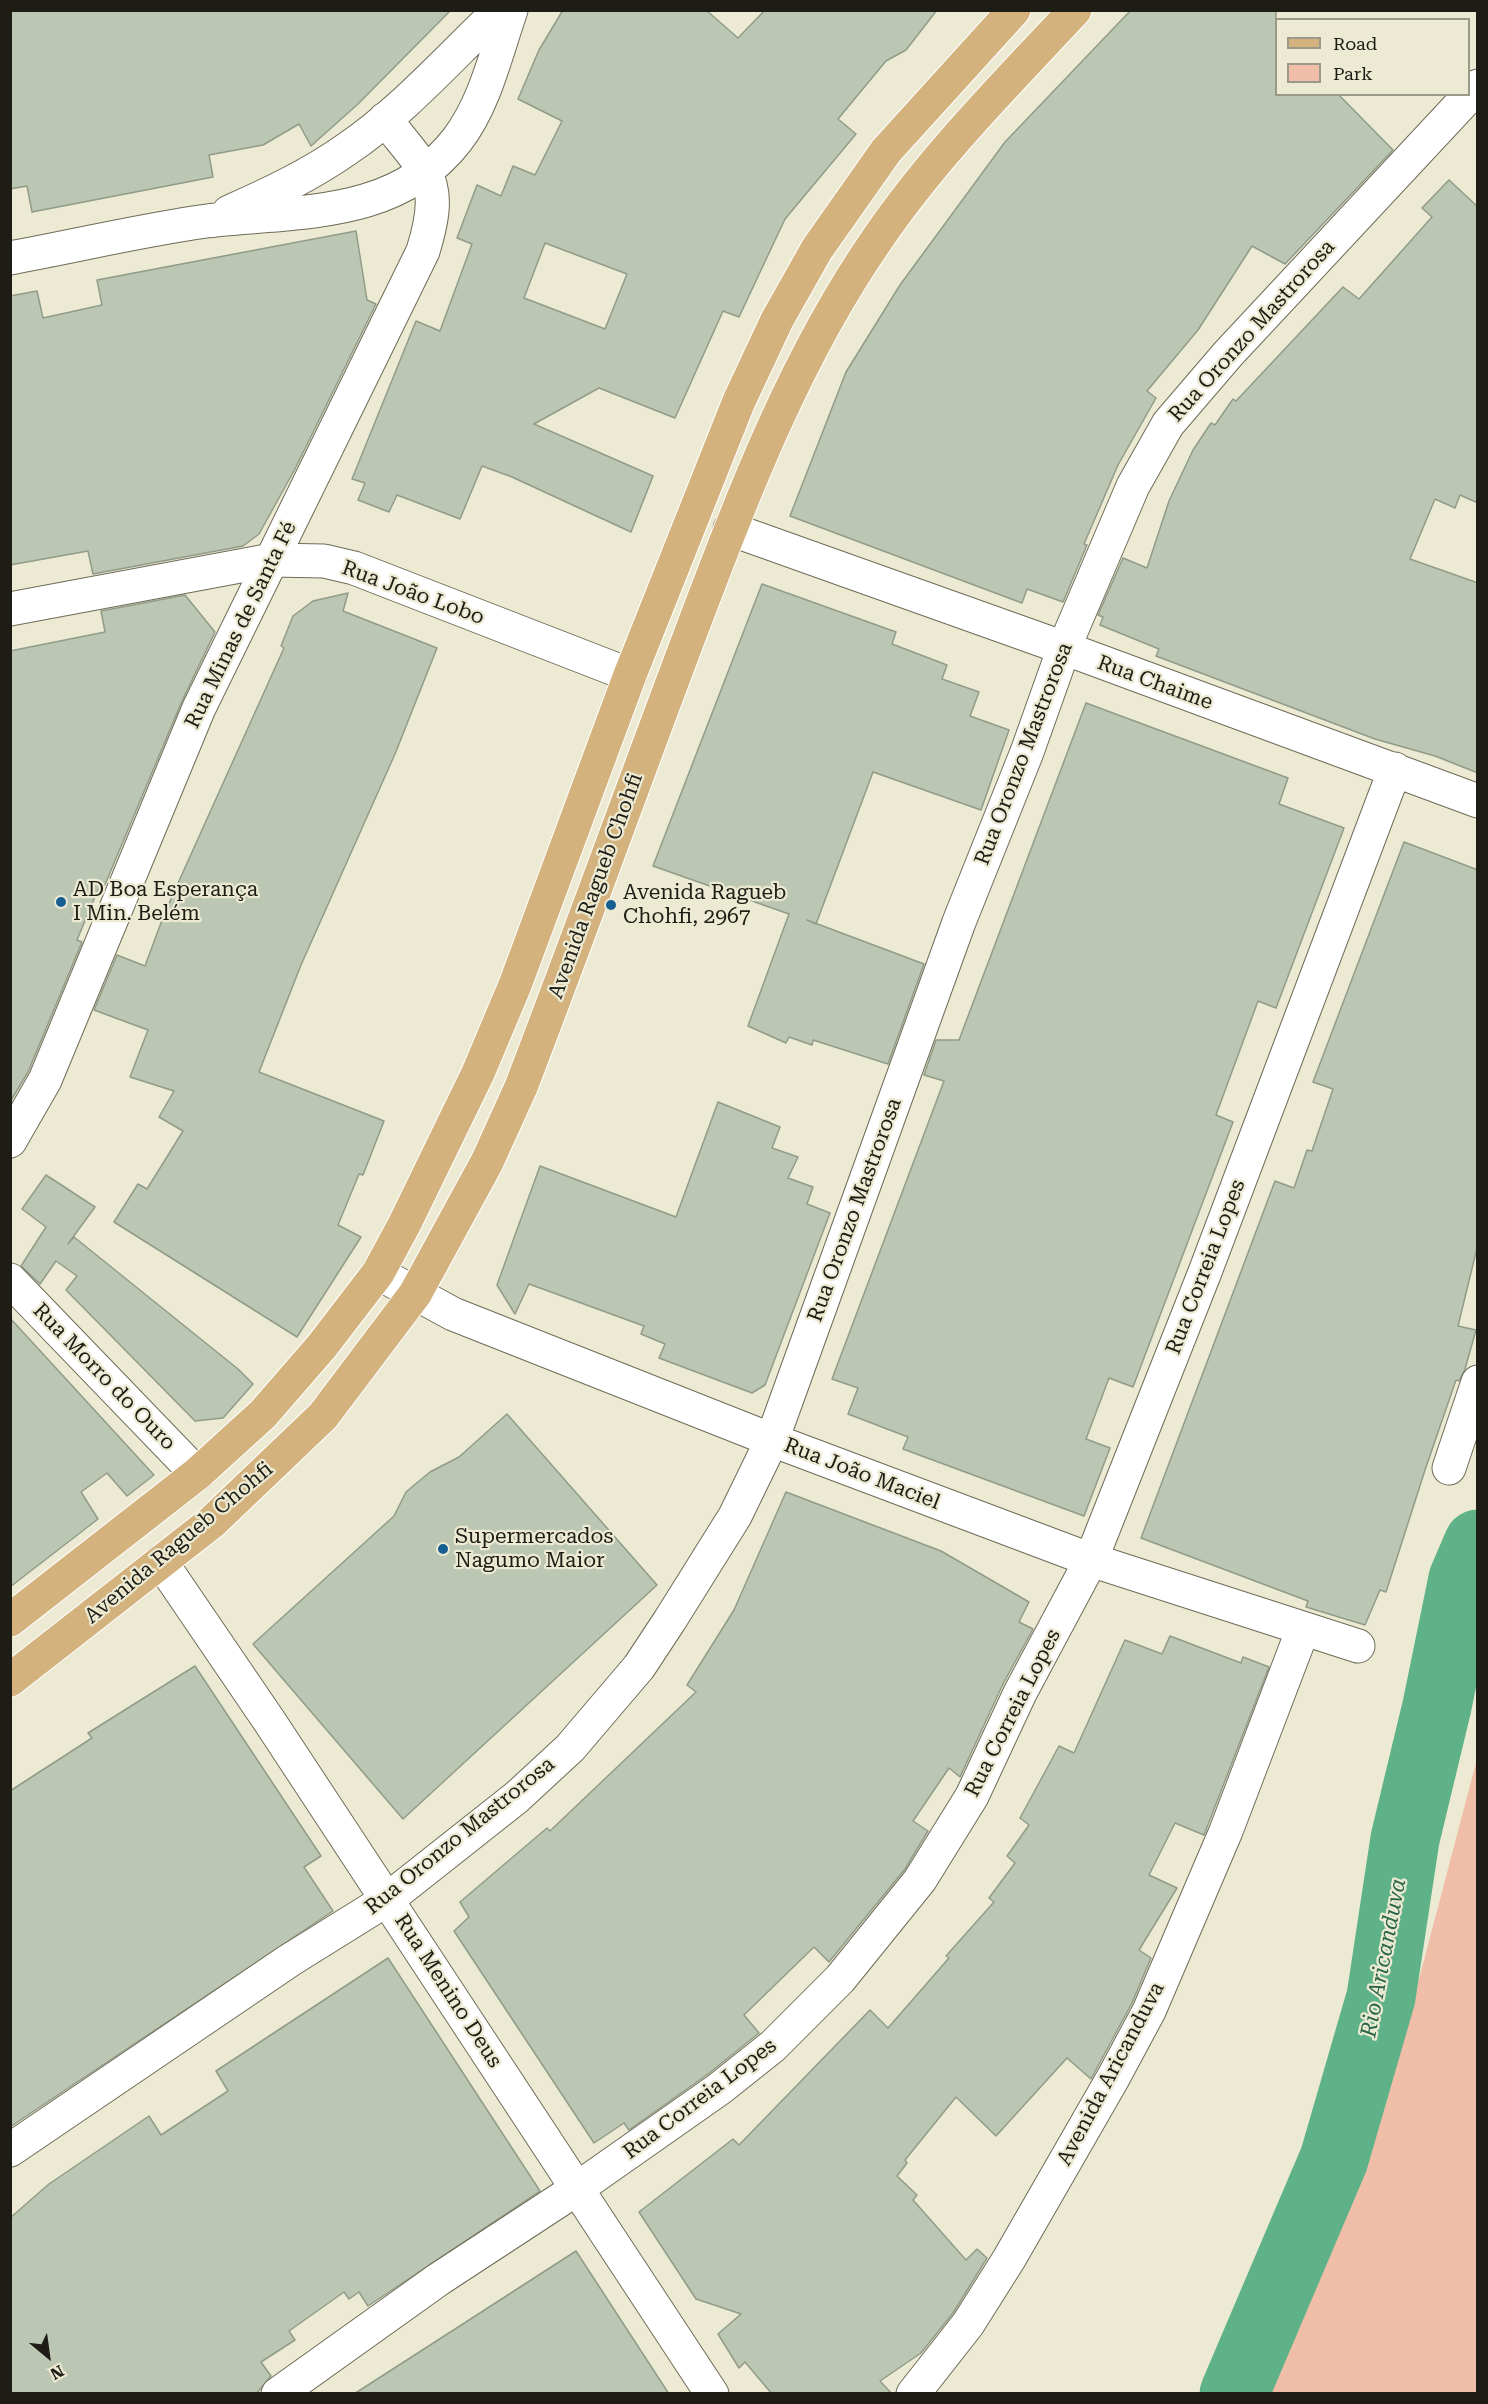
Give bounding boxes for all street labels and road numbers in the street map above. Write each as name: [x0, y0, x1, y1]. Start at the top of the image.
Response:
street label: Rua Oronzo Mastrorosa: [1164, 235, 1340, 427]
street label: Rua Minas de Santa Fé: [180, 517, 302, 733]
street label: Rua João Lobo: [338, 556, 488, 630]
street label: Rua Oronzo Mastrorosa: [970, 639, 1078, 869]
street label: Rua Chaime: [1094, 650, 1216, 716]
street label: Avenida Ragueb Chohfi: [543, 770, 649, 1002]
street label: Rua Oronzo Mastrorosa: [803, 1095, 907, 1325]
street label: Rua Correia Lopes: [1161, 1176, 1251, 1358]
street label: Rua Morro do Ouro: [27, 1298, 181, 1456]
street label: Rua João Maciel: [781, 1433, 943, 1515]
street label: Avenida Ragueb Chohfi: [80, 1457, 278, 1629]
street label: Rua Correia Lopes: [960, 1625, 1066, 1801]
street label: Rua Oronzo Mastrorosa: [360, 1752, 560, 1920]
street label: Rua Menino Deus: [389, 1909, 507, 2073]
street label: Avenida Aricanduva: [1052, 1978, 1170, 2170]
street label: Rua Correia Lopes: [618, 2033, 782, 2165]

